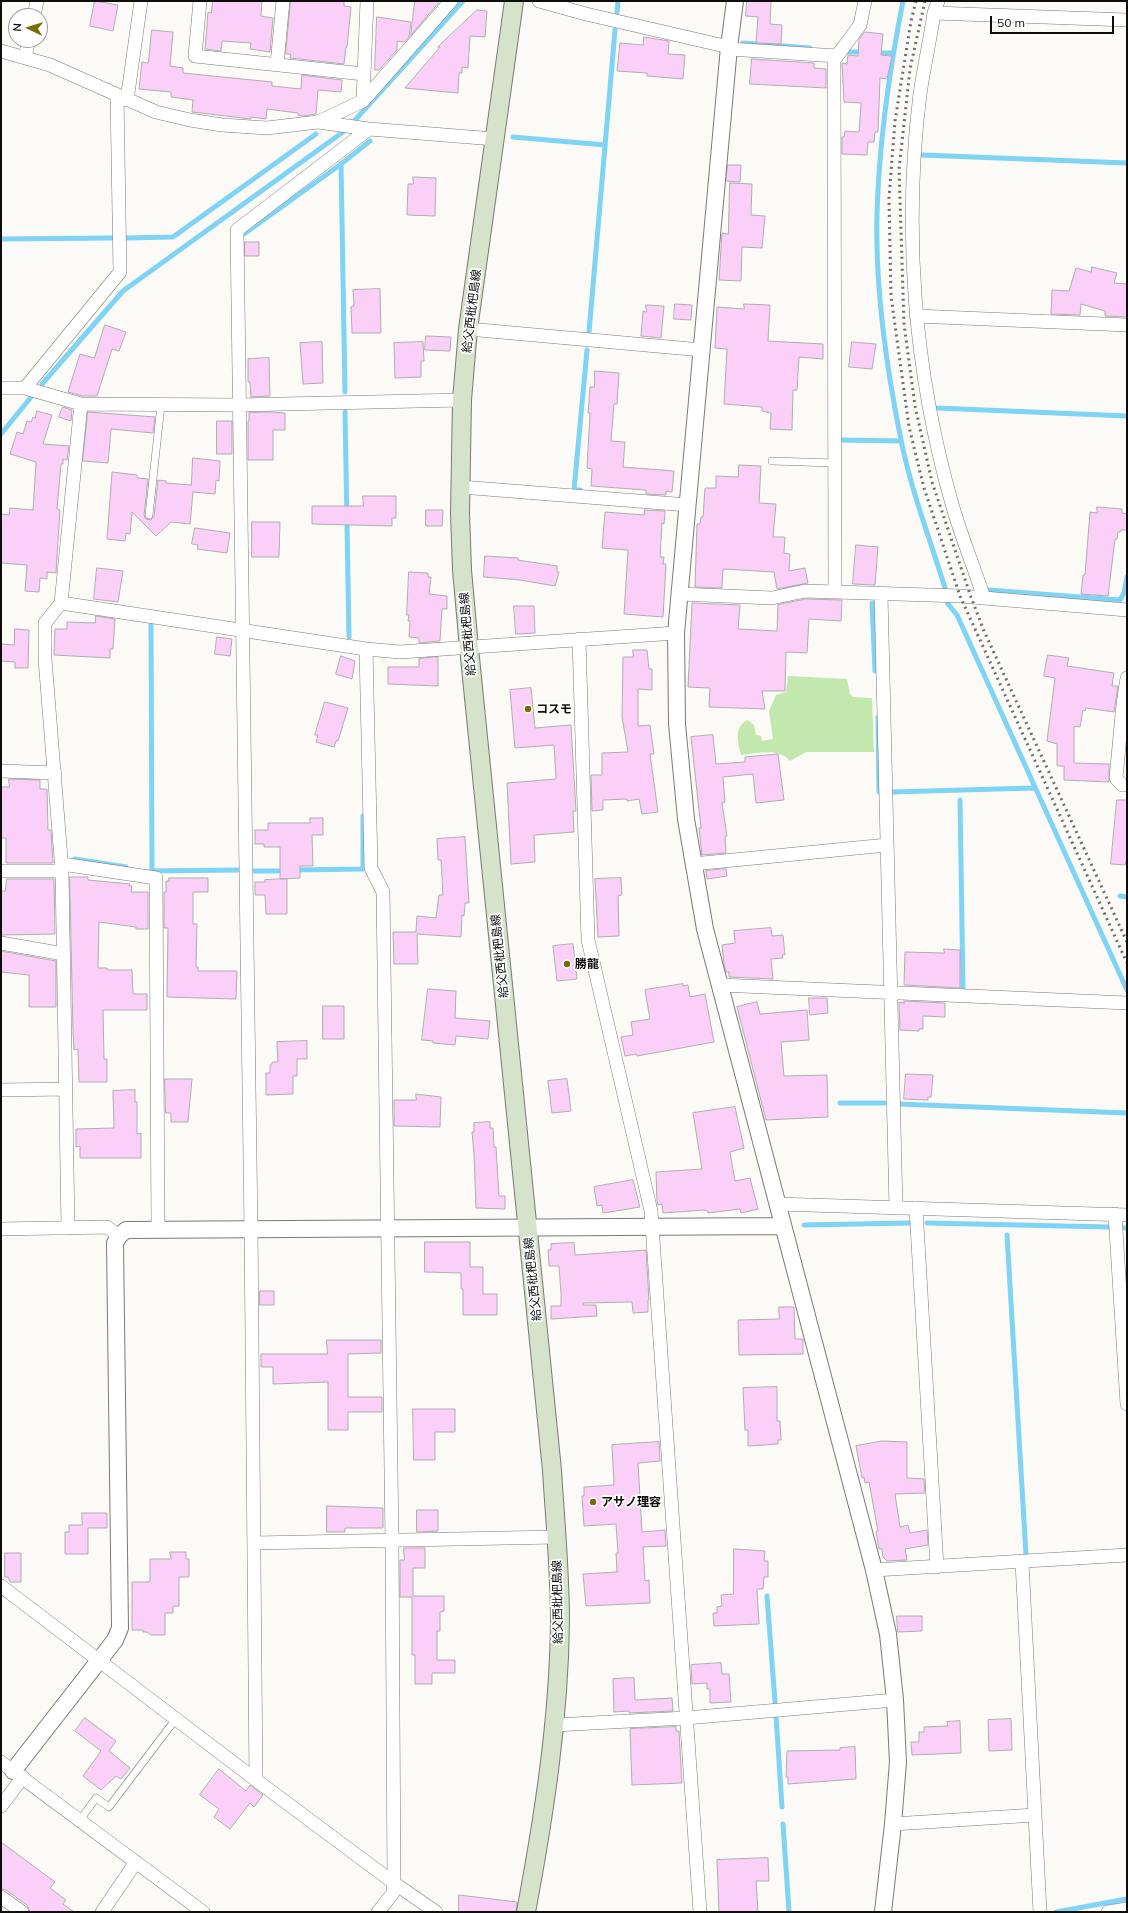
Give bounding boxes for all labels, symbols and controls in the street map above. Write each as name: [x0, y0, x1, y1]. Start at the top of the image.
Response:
north arrow: [8, 8, 48, 48]
scale bar: [992, 8, 1116, 34]
text: 50 m: [997, 15, 1025, 30]
text: N: [10, 23, 24, 32]
street label: 給父西枇杷島線: [460, 268, 484, 354]
street label: 給父西枇杷島線: [457, 592, 479, 676]
place label: コスモ: [536, 702, 572, 716]
marker: コスモ: [523, 704, 533, 714]
street label: 給父西枇杷島線: [488, 913, 512, 999]
place label: 勝龍: [575, 957, 599, 971]
marker: 勝龍: [562, 959, 572, 969]
street label: 給父西枇杷島線: [521, 1236, 545, 1322]
place label: アサノ理容: [601, 1495, 661, 1509]
marker: アサノ理容: [588, 1497, 598, 1507]
street label: 給父西枇杷島線: [550, 1560, 566, 1644]

